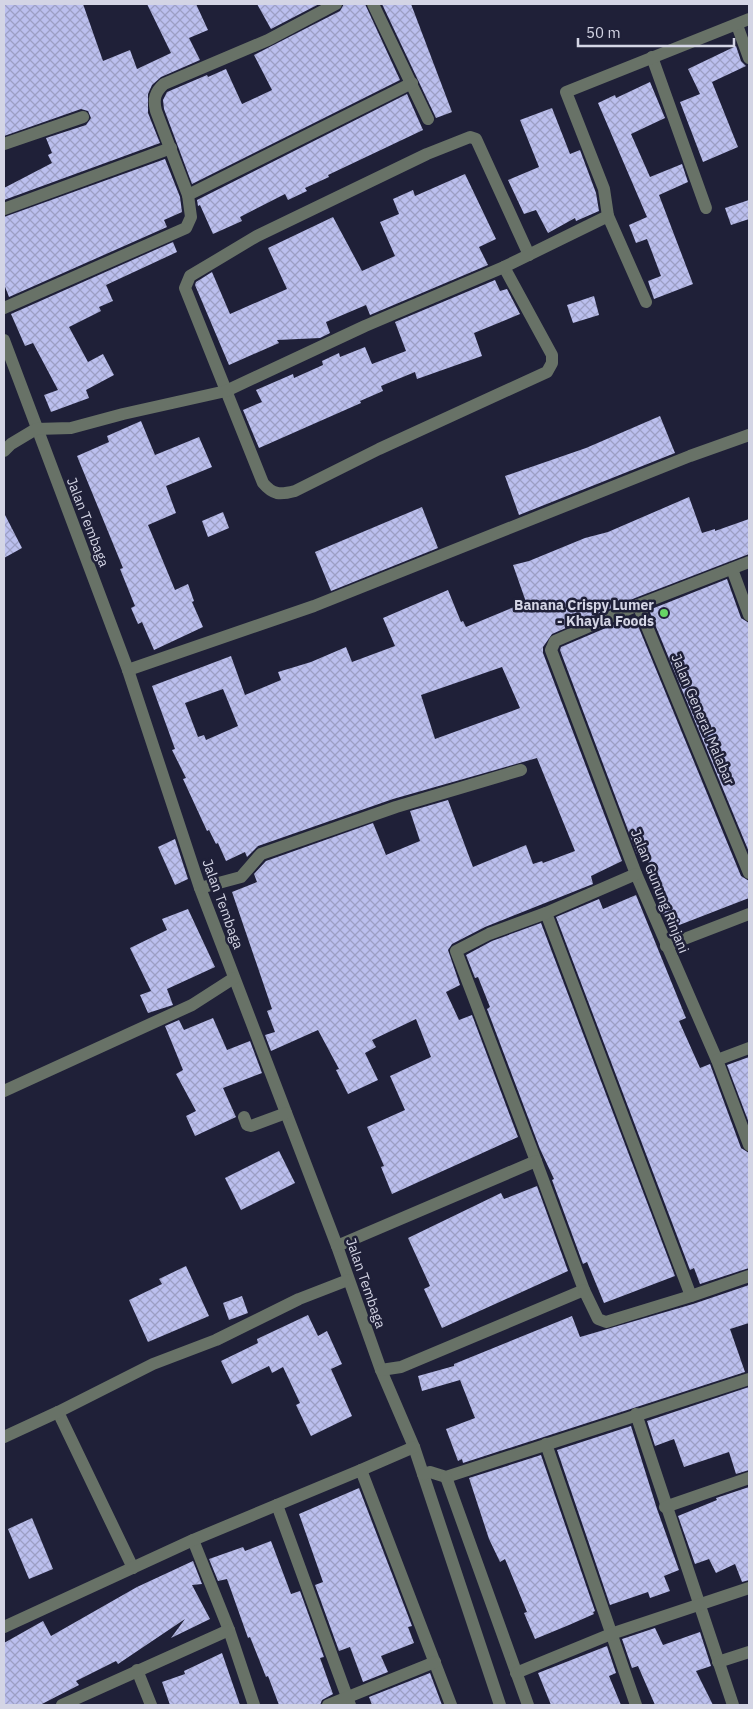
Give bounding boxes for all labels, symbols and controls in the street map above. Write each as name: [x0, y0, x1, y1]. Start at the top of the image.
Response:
scale bar: [578, 15, 734, 47]
text: 50 m: [586, 23, 621, 42]
street label: Jalan Tembaga: [63, 475, 114, 570]
place label: Banana Crispy Lumer - Khayla Foods: [514, 596, 654, 630]
marker: Banana Crispy Lumer - Khayla Foods: [658, 607, 670, 619]
street label: Jalan General Malabar: [667, 651, 739, 787]
street label: Jalan Gunung Rinjani: [627, 826, 693, 956]
street label: Jalan Tembaga: [198, 856, 248, 952]
street label: Jalan Tembaga: [342, 1235, 390, 1331]

